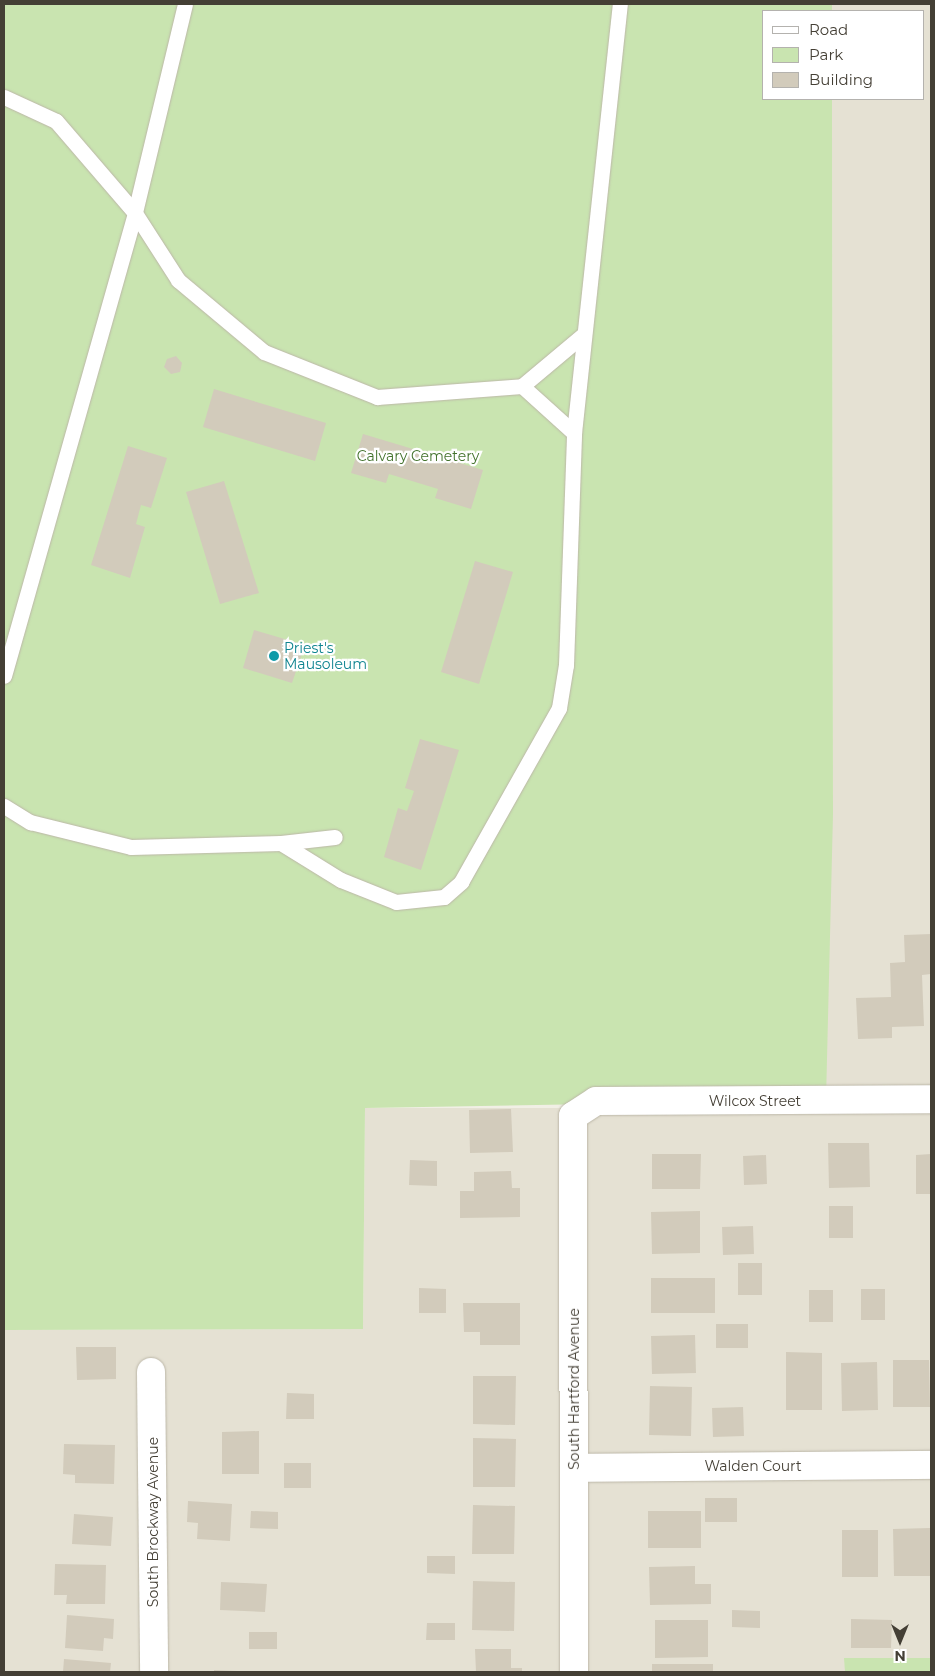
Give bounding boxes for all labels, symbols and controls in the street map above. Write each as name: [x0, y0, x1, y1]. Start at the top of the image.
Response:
legend: [762, 10, 925, 100]
text: Road: [809, 20, 848, 39]
text: Park: [809, 45, 843, 64]
text: Building: [809, 70, 873, 89]
park label: Calvary Cemetery: [357, 448, 479, 464]
place label: Priest's Mausoleum: [284, 640, 367, 672]
marker: Priest's Mausoleum: [268, 650, 280, 662]
street label: Wilcox Street: [709, 1093, 801, 1109]
street label: South Hartford Avenue: [566, 1308, 582, 1470]
street label: South Brockway Avenue: [145, 1437, 161, 1607]
street label: Walden Court: [704, 1458, 802, 1474]
north arrow: [875, 1616, 925, 1666]
text: N: [894, 1647, 906, 1665]

